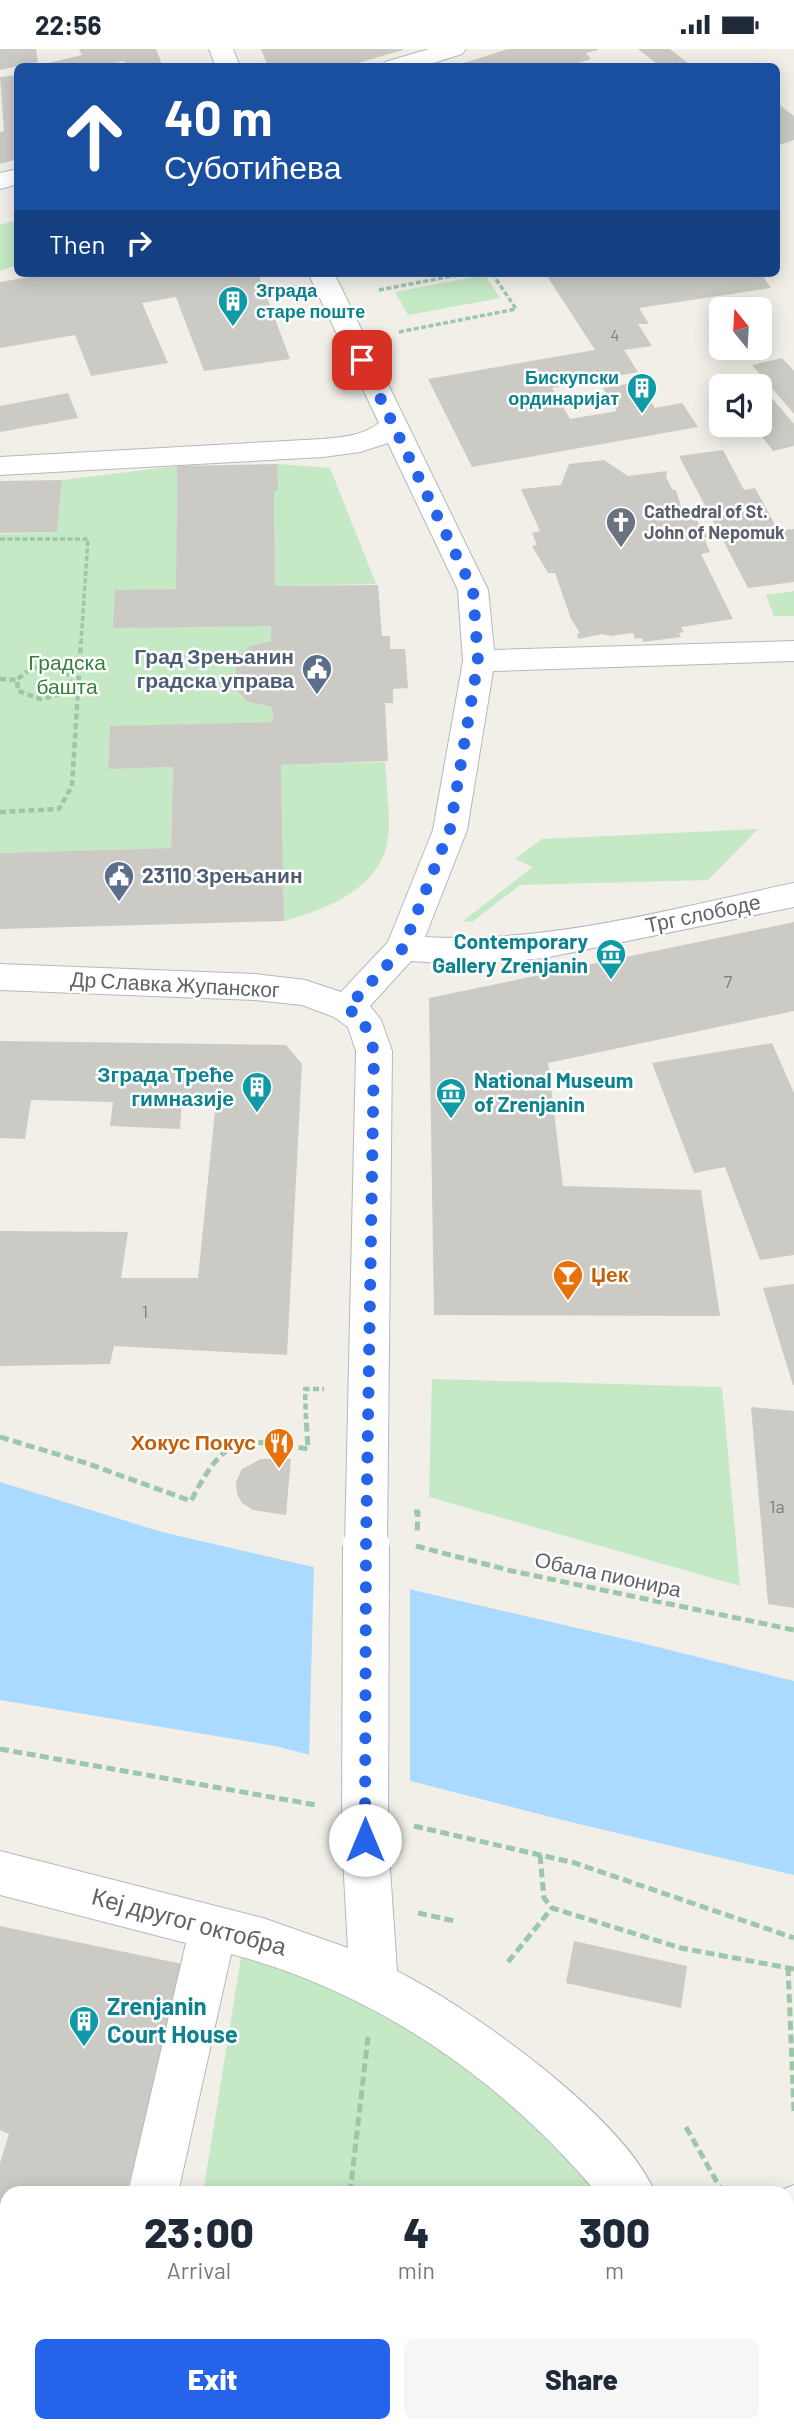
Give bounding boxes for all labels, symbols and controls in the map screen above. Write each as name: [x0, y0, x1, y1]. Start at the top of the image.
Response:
text: 22:56: [35, 9, 102, 40]
text: 40 m: [164, 87, 272, 146]
icon: ahead: [49, 91, 140, 182]
text: Суботићева: [164, 147, 341, 185]
icon: right: [120, 224, 158, 262]
text: Then: [49, 228, 106, 259]
place label: Зграда старе поште: [256, 279, 365, 322]
building icon: Зграда старе поште: [216, 284, 250, 328]
north arrow: [709, 297, 772, 361]
map controls: [709, 297, 772, 437]
house number: 4: [611, 325, 619, 344]
pin: [332, 330, 392, 390]
icon: arrive: [343, 341, 381, 379]
place label: Бискупски ординаријат: [508, 366, 619, 409]
building icon: Бискупски ординаријат: [625, 371, 659, 415]
button: sound: [709, 374, 772, 437]
place label: Cathedral of St. John of Nepomuk: [644, 500, 785, 543]
church icon: Cathedral of St. John of Nepomuk: [604, 505, 638, 549]
place label: Град Зрењанин градска управа: [134, 643, 294, 692]
park label: Градска башта: [28, 649, 106, 698]
public building icon: Град Зрењанин градска управа: [300, 652, 334, 696]
public building icon: 23110 Зрењанин: [102, 859, 136, 903]
place label: 23110 Зрењанин: [142, 862, 303, 887]
street label: Трг слободе: [643, 888, 763, 937]
place label: Contemporary Gallery Zrenjanin: [432, 928, 588, 977]
museum icon: Contemporary Gallery Zrenjanin: [594, 937, 628, 981]
street label: Др Славка Жупанског: [70, 966, 281, 1001]
house number: 7: [724, 970, 733, 992]
place label: Зграда Треће гимназије: [97, 1061, 234, 1110]
place label: National Museum of Zrenjanin: [474, 1067, 633, 1116]
building icon: Зграда Треће гимназије: [240, 1070, 274, 1114]
museum icon: National Museum of Zrenjanin: [434, 1076, 468, 1120]
bar icon: Џек: [551, 1258, 585, 1302]
place label: Џек: [591, 1261, 629, 1286]
house number: 1: [142, 1300, 148, 1322]
restaurant icon: Хокус Покус: [262, 1426, 296, 1470]
place label: Хокус Покус: [131, 1429, 256, 1454]
house number: 1a: [769, 1495, 785, 1517]
street label: Обала пионира: [533, 1546, 684, 1601]
position arrow: [328, 1803, 402, 1877]
street label: Кеј другог октобра: [89, 1881, 291, 1961]
place label: Zrenjanin Court House: [107, 1991, 238, 2048]
building icon: Zrenjanin Court House: [67, 2004, 101, 2048]
text: 23:00: [144, 2206, 254, 2256]
text: 4: [403, 2206, 429, 2256]
text: 300: [579, 2206, 650, 2256]
text: Arrival: [167, 2256, 231, 2284]
text: min: [398, 2256, 435, 2284]
text: m: [605, 2256, 624, 2284]
button: Exit: [35, 2339, 390, 2419]
button: Share: [404, 2339, 759, 2419]

